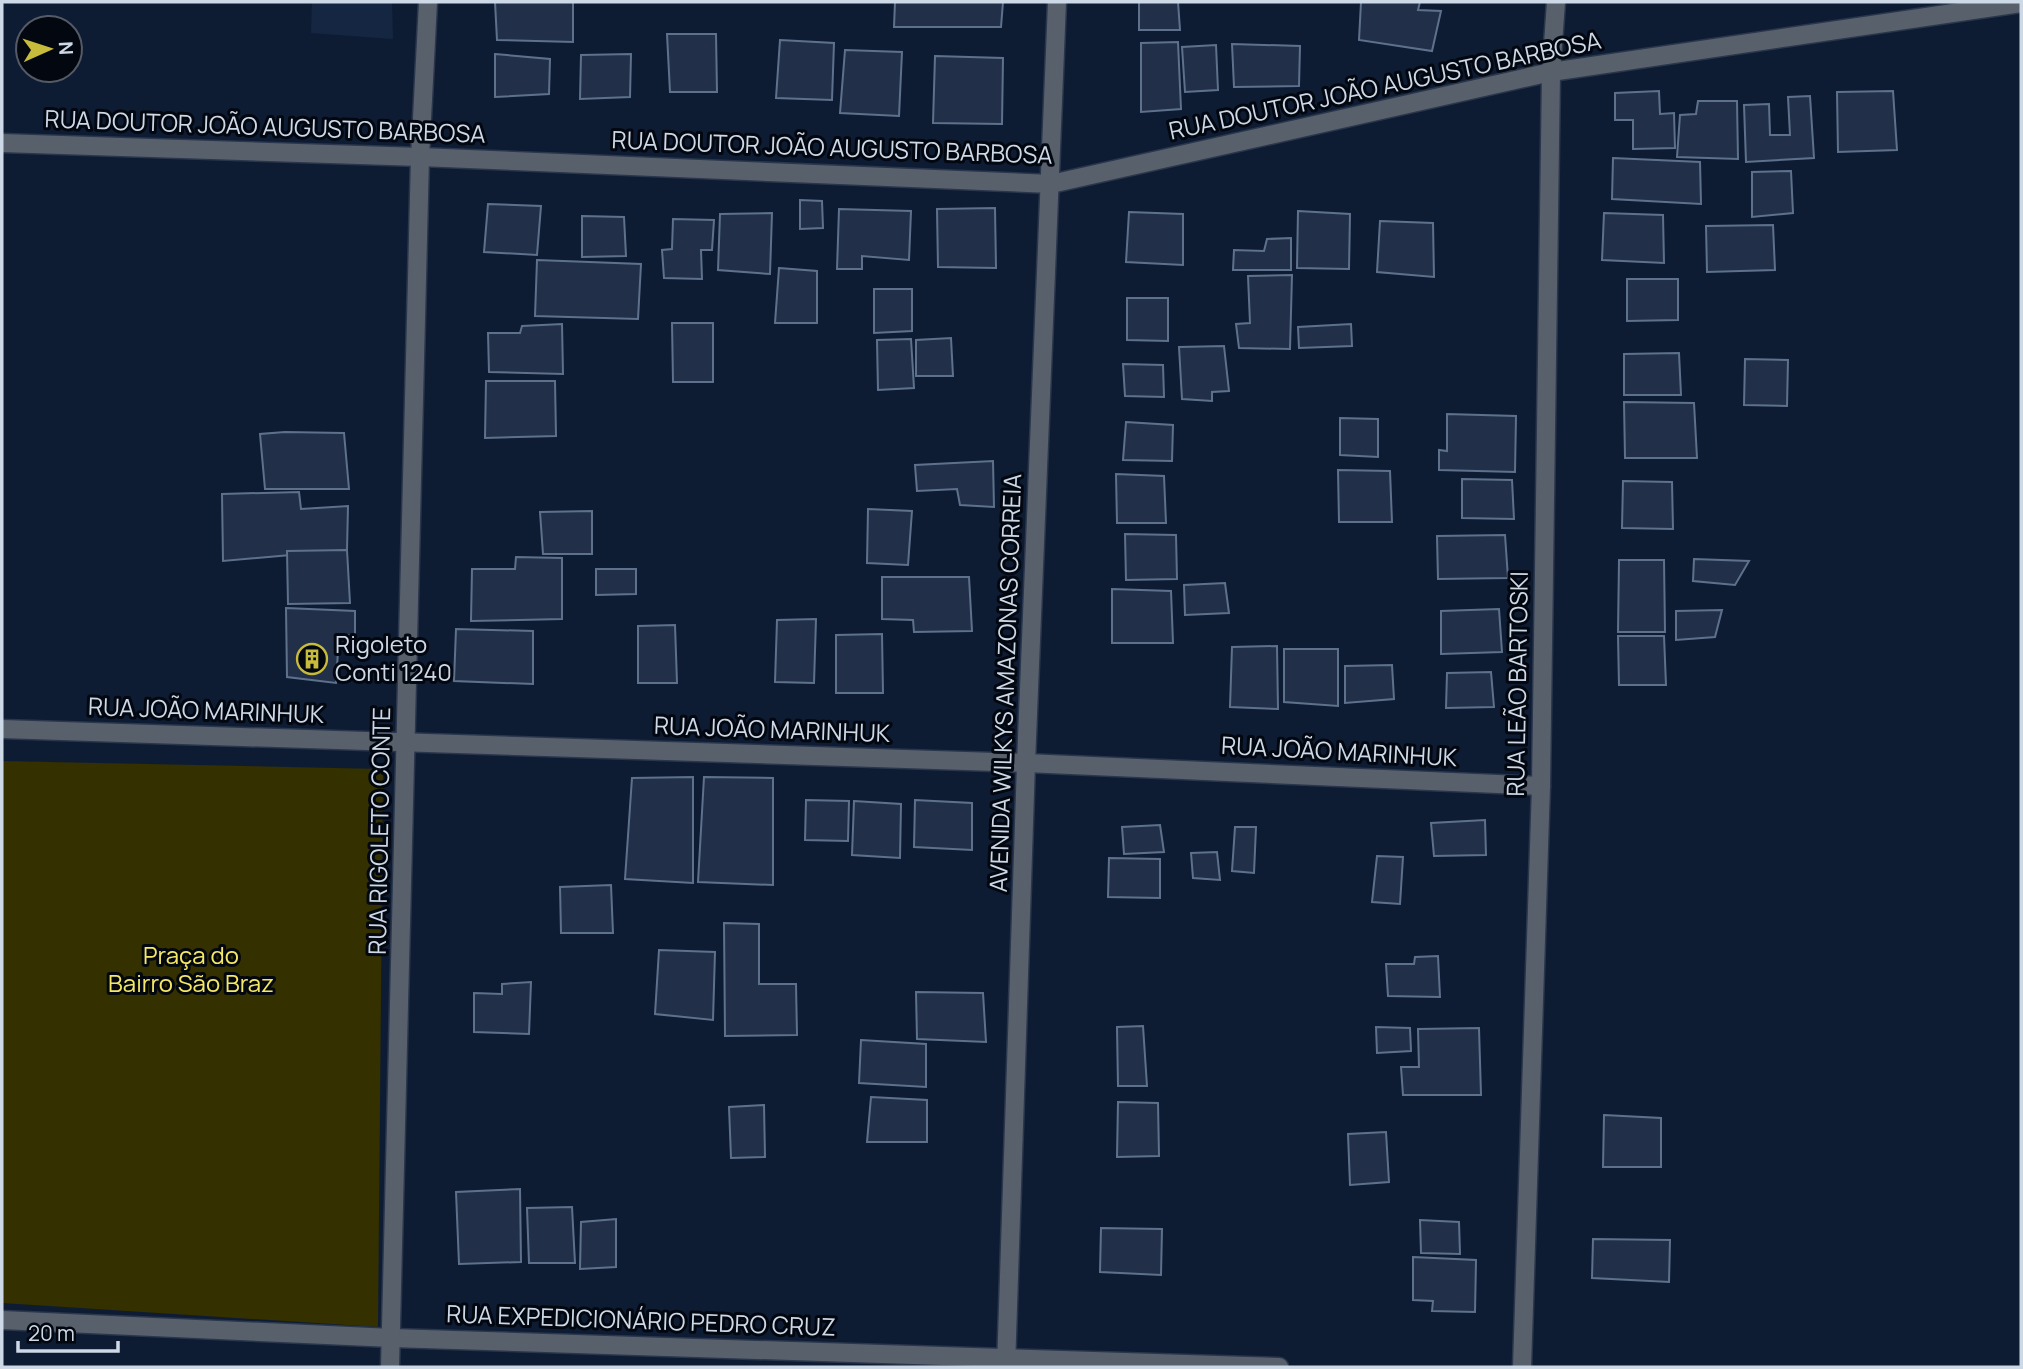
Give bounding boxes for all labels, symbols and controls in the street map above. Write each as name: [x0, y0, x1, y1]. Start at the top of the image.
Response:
north arrow: [14, 14, 84, 84]
street label: RUA DOUTOR JOÃO AUGUSTO BARBOSA: [1166, 23, 1604, 147]
text: N: [53, 41, 79, 56]
street label: RUA DOUTOR JOÃO AUGUSTO BARBOSA: [44, 101, 486, 150]
street label: RUA DOUTOR JOÃO AUGUSTO BARBOSA: [611, 122, 1053, 171]
street label: AVENIDA WILKYS AMAZONAS CORREIA: [981, 473, 1028, 893]
street label: RUA LEÃO BARTOSKI: [1498, 571, 1535, 797]
place label: Rigoleto Conti 1240: [335, 627, 452, 688]
building icon: Rigoleto Conti 1240: [295, 642, 329, 676]
street label: RUA JOÃO MARINHUK: [87, 689, 325, 730]
street label: RUA RIGOLETO CONTE: [360, 707, 397, 955]
street label: RUA JOÃO MARINHUK: [653, 708, 891, 749]
street label: RUA JOÃO MARINHUK: [1220, 728, 1459, 773]
park label: Praça do Bairro São Braz: [108, 938, 274, 999]
street label: RUA EXPEDICIONÁRIO PEDRO CRUZ: [446, 1296, 836, 1343]
scale bar: [18, 1310, 117, 1354]
text: 20 m: [28, 1319, 75, 1347]

